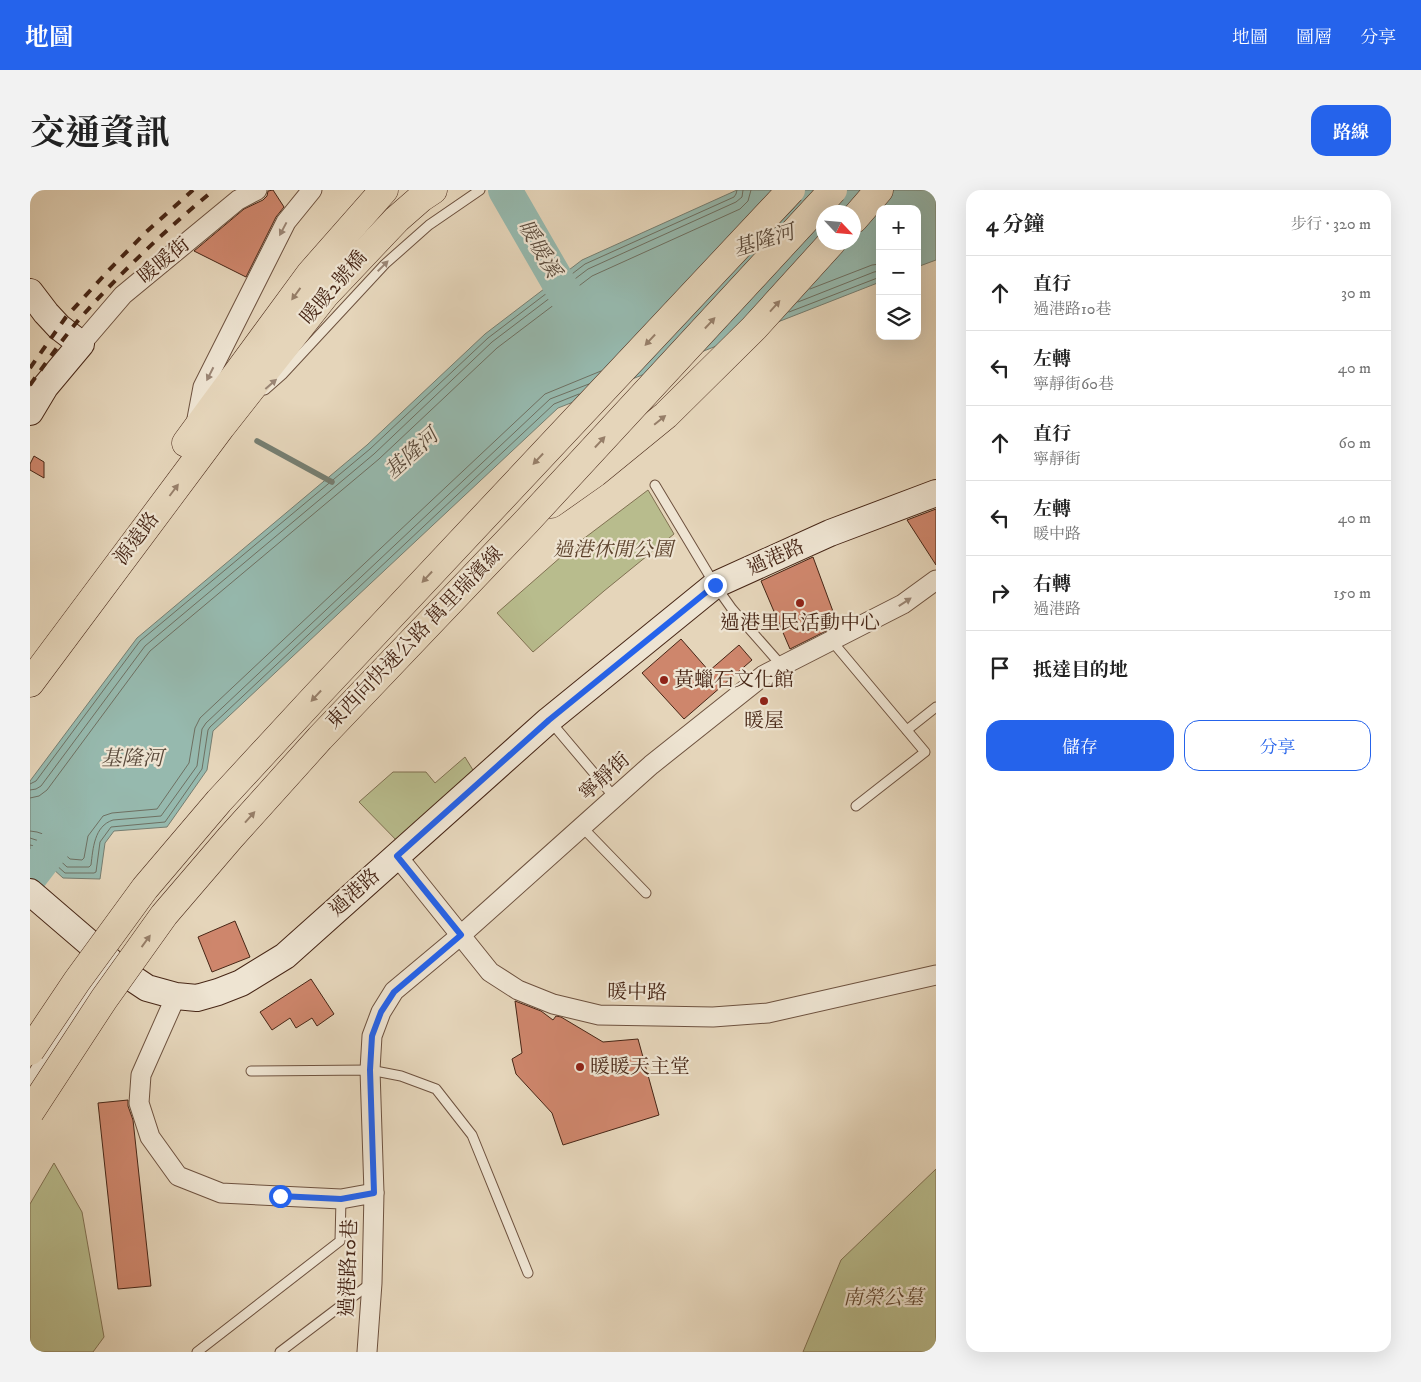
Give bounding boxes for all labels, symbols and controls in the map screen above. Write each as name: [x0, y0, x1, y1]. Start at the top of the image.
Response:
text: 地圖: [25, 23, 73, 53]
text: 地圖: [1232, 27, 1268, 49]
text: 圖層: [1296, 27, 1332, 49]
text: 分享: [1360, 27, 1396, 49]
button: 路線: [1311, 105, 1391, 156]
text: 交通資訊: [30, 112, 170, 156]
north arrow: [816, 205, 861, 250]
map controls: [876, 205, 921, 340]
button: +: [876, 205, 921, 250]
text: 4 分鐘: [986, 212, 1045, 238]
text: 步行 · 320 m: [1290, 214, 1371, 234]
water label: 暖暖溪: [512, 215, 567, 285]
water label: 基隆河: [730, 218, 802, 263]
one-way arrow: [279, 222, 287, 236]
street label: 暖暖街: [133, 232, 195, 290]
street label: 暖暖2號橋: [295, 246, 373, 330]
button: −: [876, 250, 921, 295]
one-way arrow: [377, 260, 389, 272]
text: 直行: [1033, 273, 1071, 296]
icon: ahead: [986, 279, 1014, 307]
text: 30 m: [1341, 283, 1371, 303]
one-way arrow: [290, 287, 301, 300]
button: layers: [876, 295, 921, 340]
text: 過港路10巷: [1033, 299, 1111, 319]
one-way arrow: [769, 300, 781, 312]
one-way arrow: [704, 318, 716, 330]
one-way arrow: [644, 334, 656, 346]
text: 左轉: [1033, 348, 1071, 371]
icon: left: [986, 354, 1014, 382]
text: 40 m: [1338, 358, 1371, 378]
one-way arrow: [206, 367, 214, 381]
text: 寧靜街60巷: [1033, 374, 1114, 394]
one-way arrow: [265, 378, 277, 390]
one-way arrow: [653, 415, 666, 426]
water label: 基隆河: [380, 421, 447, 485]
text: 直行: [1033, 423, 1071, 446]
icon: ahead: [986, 429, 1014, 457]
text: 60 m: [1339, 433, 1371, 453]
one-way arrow: [594, 437, 606, 449]
text: 寧靜街: [1033, 449, 1081, 469]
one-way arrow: [532, 453, 544, 465]
one-way arrow: [169, 483, 179, 497]
text: 左轉: [1033, 498, 1071, 521]
icon: left: [986, 504, 1014, 532]
street label: 源遠路: [109, 508, 165, 570]
text: 40 m: [1338, 508, 1371, 528]
text: 暖中路: [1033, 524, 1081, 544]
street label: 過港路: [744, 534, 808, 582]
park label: 過港休閒公園: [553, 538, 676, 563]
street label: 東西向快速公路 萬里瑞濱線: [321, 541, 509, 735]
one-way arrow: [421, 571, 433, 583]
text: 右轉: [1033, 573, 1071, 596]
route end: [704, 574, 727, 597]
icon: right: [986, 579, 1014, 607]
text: 150 m: [1333, 583, 1371, 603]
marker: 過港里民活動中心: [794, 597, 806, 609]
one-way arrow: [898, 597, 912, 607]
text: 過港路: [1033, 599, 1081, 619]
place label: 過港里民活動中心: [720, 611, 880, 636]
icon: arrive: [986, 654, 1014, 682]
text: 抵達目的地: [1033, 659, 1128, 682]
place label: 黃蠟石文化館: [674, 668, 794, 693]
marker: 黃蠟石文化館: [658, 674, 670, 686]
one-way arrow: [310, 690, 322, 702]
marker: 暖屋: [758, 695, 770, 707]
place label: 暖屋: [744, 709, 784, 734]
button: 儲存: [986, 720, 1174, 771]
button: 分享: [1184, 720, 1371, 771]
water label: 基隆河: [101, 746, 167, 772]
street label: 寧靜街: [574, 748, 636, 806]
one-way arrow: [244, 810, 255, 823]
street label: 過港路: [324, 864, 386, 922]
one-way arrow: [141, 934, 151, 948]
street label: 暖中路: [607, 980, 667, 1006]
place label: 暖暖天主堂: [590, 1055, 690, 1080]
marker: 暖暖天主堂: [574, 1061, 586, 1073]
route start: [269, 1185, 292, 1208]
street label: 過港路10巷: [335, 1219, 363, 1317]
park label: 南榮公墓: [843, 1286, 926, 1311]

